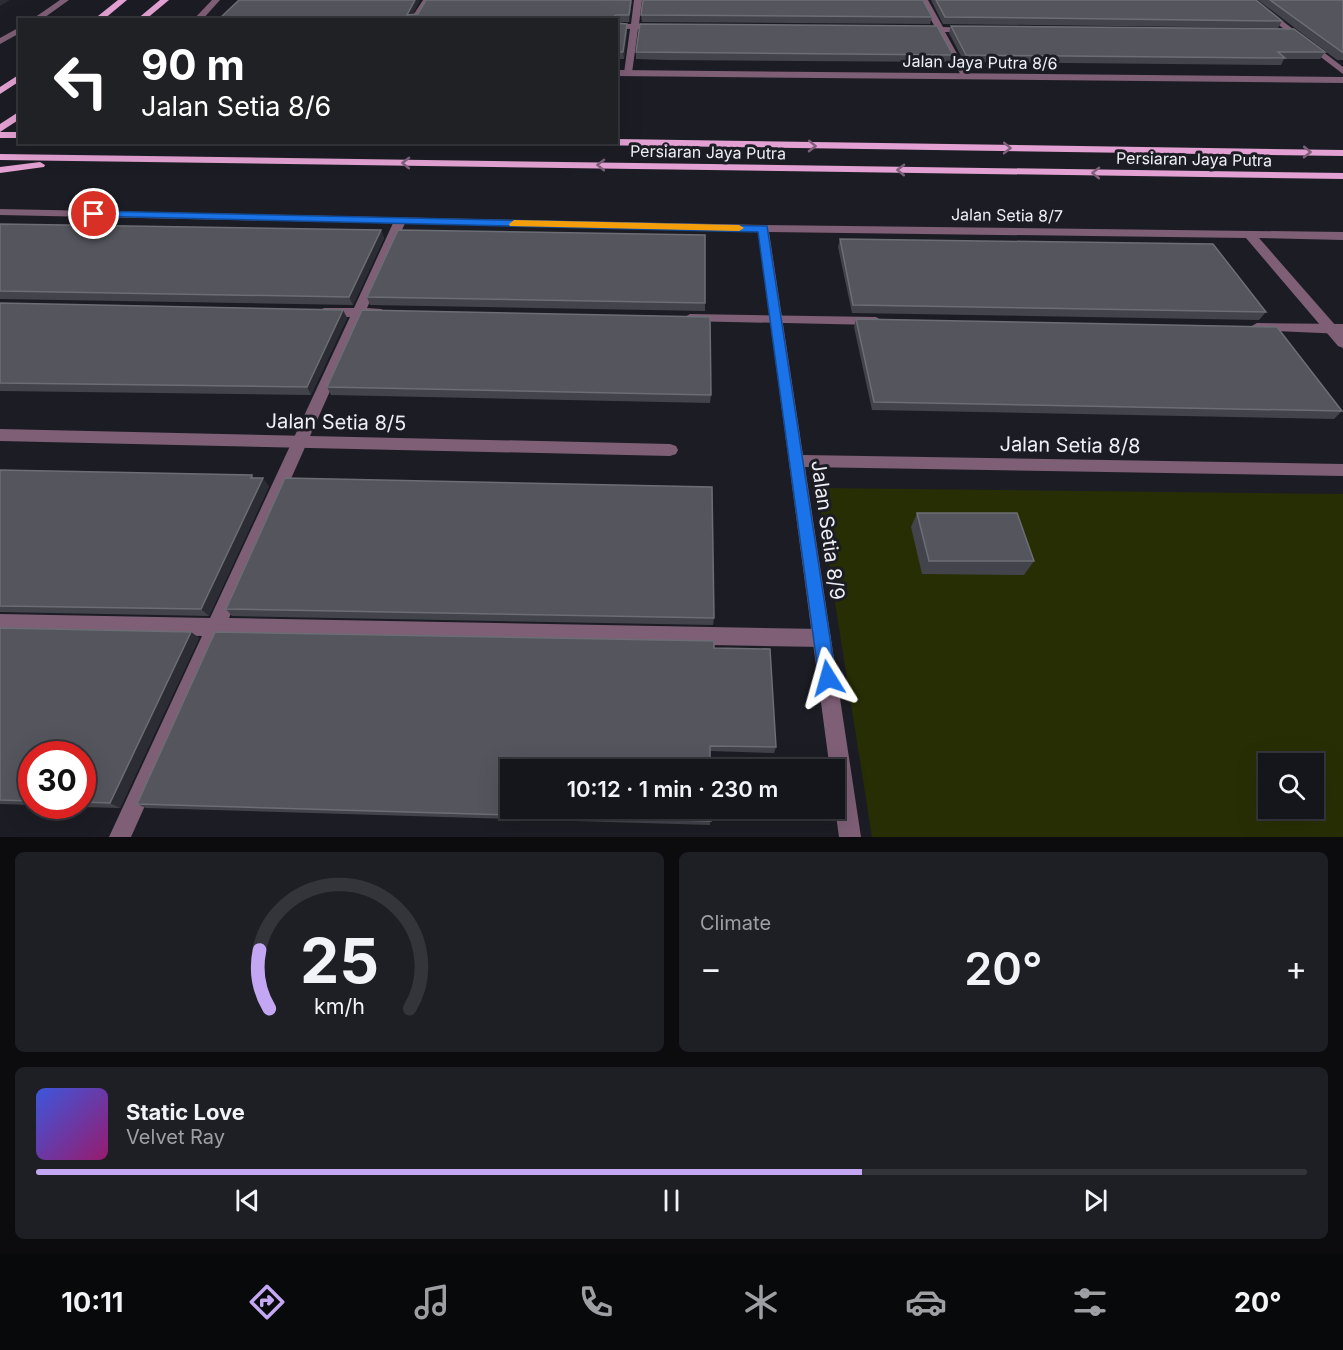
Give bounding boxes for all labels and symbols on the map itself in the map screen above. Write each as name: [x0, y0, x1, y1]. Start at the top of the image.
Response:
street label: Jalan Jaya Putra 8/6: [902, 51, 1058, 73]
one-way arrow: [808, 139, 817, 152]
street label: Persiaran Jaya Putra: [630, 141, 786, 163]
one-way arrow: [1003, 142, 1012, 154]
one-way arrow: [1303, 146, 1312, 158]
street label: Persiaran Jaya Putra: [1116, 148, 1272, 170]
one-way arrow: [401, 156, 410, 169]
one-way arrow: [596, 159, 605, 172]
one-way arrow: [896, 164, 905, 176]
one-way arrow: [1091, 167, 1100, 179]
pin: [68, 188, 119, 239]
street label: Jalan Setia 8/7: [951, 204, 1063, 226]
street label: Jalan Setia 8/5: [265, 409, 407, 435]
street label: Jalan Setia 8/8: [999, 432, 1141, 458]
street label: Jalan Setia 8/9: [806, 459, 850, 601]
position arrow: [796, 646, 860, 710]
speed limit sign: 30: [18, 741, 96, 819]

